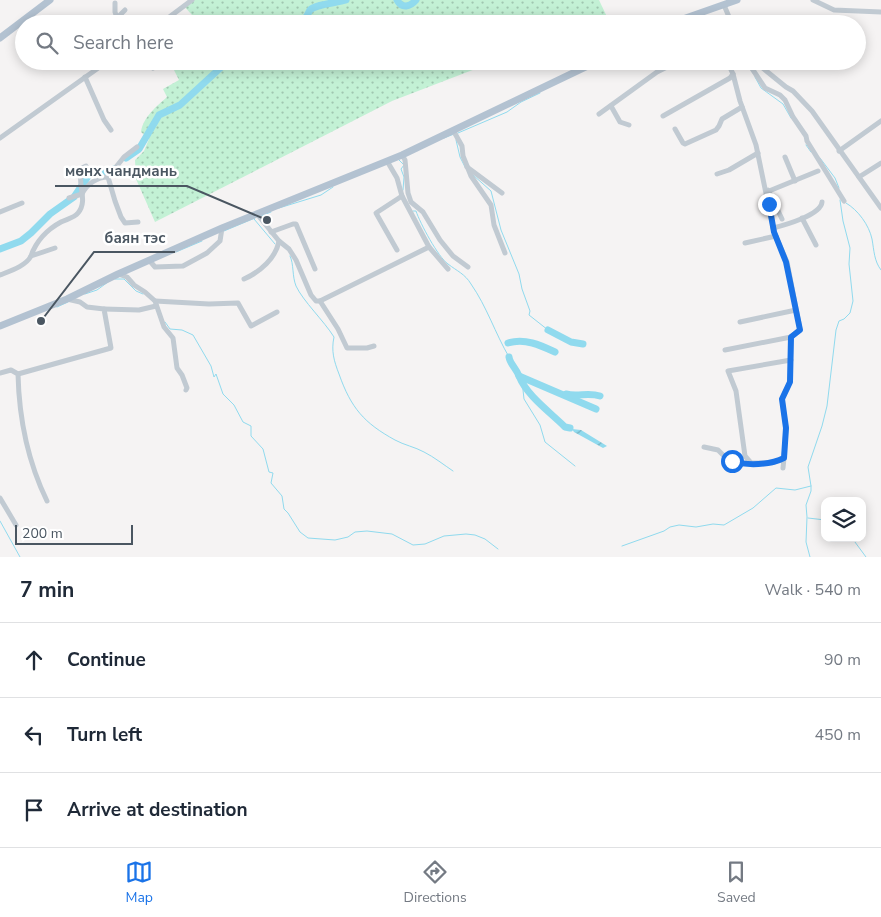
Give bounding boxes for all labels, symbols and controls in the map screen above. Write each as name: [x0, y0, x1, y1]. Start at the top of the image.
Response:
search box: [15, 15, 866, 70]
icon: search: [33, 29, 61, 57]
text: Search here: [73, 30, 174, 56]
callout: мөнх чандмань: [55, 156, 187, 186]
text: мөнх чандмань: [65, 161, 177, 181]
route end: [758, 193, 781, 216]
callout: баян тэс: [94, 222, 175, 252]
text: баян тэс: [105, 228, 165, 248]
route start: [721, 450, 744, 473]
map controls: [821, 497, 866, 542]
button: layers: [821, 497, 866, 542]
scale bar: [15, 522, 132, 545]
text: 200 m: [22, 524, 63, 543]
text: 7 min: [20, 576, 74, 604]
text: Walk · 540 m: [765, 579, 861, 601]
icon: ahead: [20, 646, 48, 674]
text: Continue: [67, 647, 146, 673]
text: 90 m: [824, 649, 861, 671]
icon: left: [20, 721, 48, 749]
text: Turn left: [67, 722, 142, 748]
text: 450 m: [814, 724, 861, 746]
icon: arrive: [20, 796, 48, 824]
text: Arrive at destination: [67, 797, 248, 823]
tab: Map: [125, 858, 153, 907]
tab: Directions: [404, 858, 467, 907]
tab: Saved: [717, 858, 756, 907]

